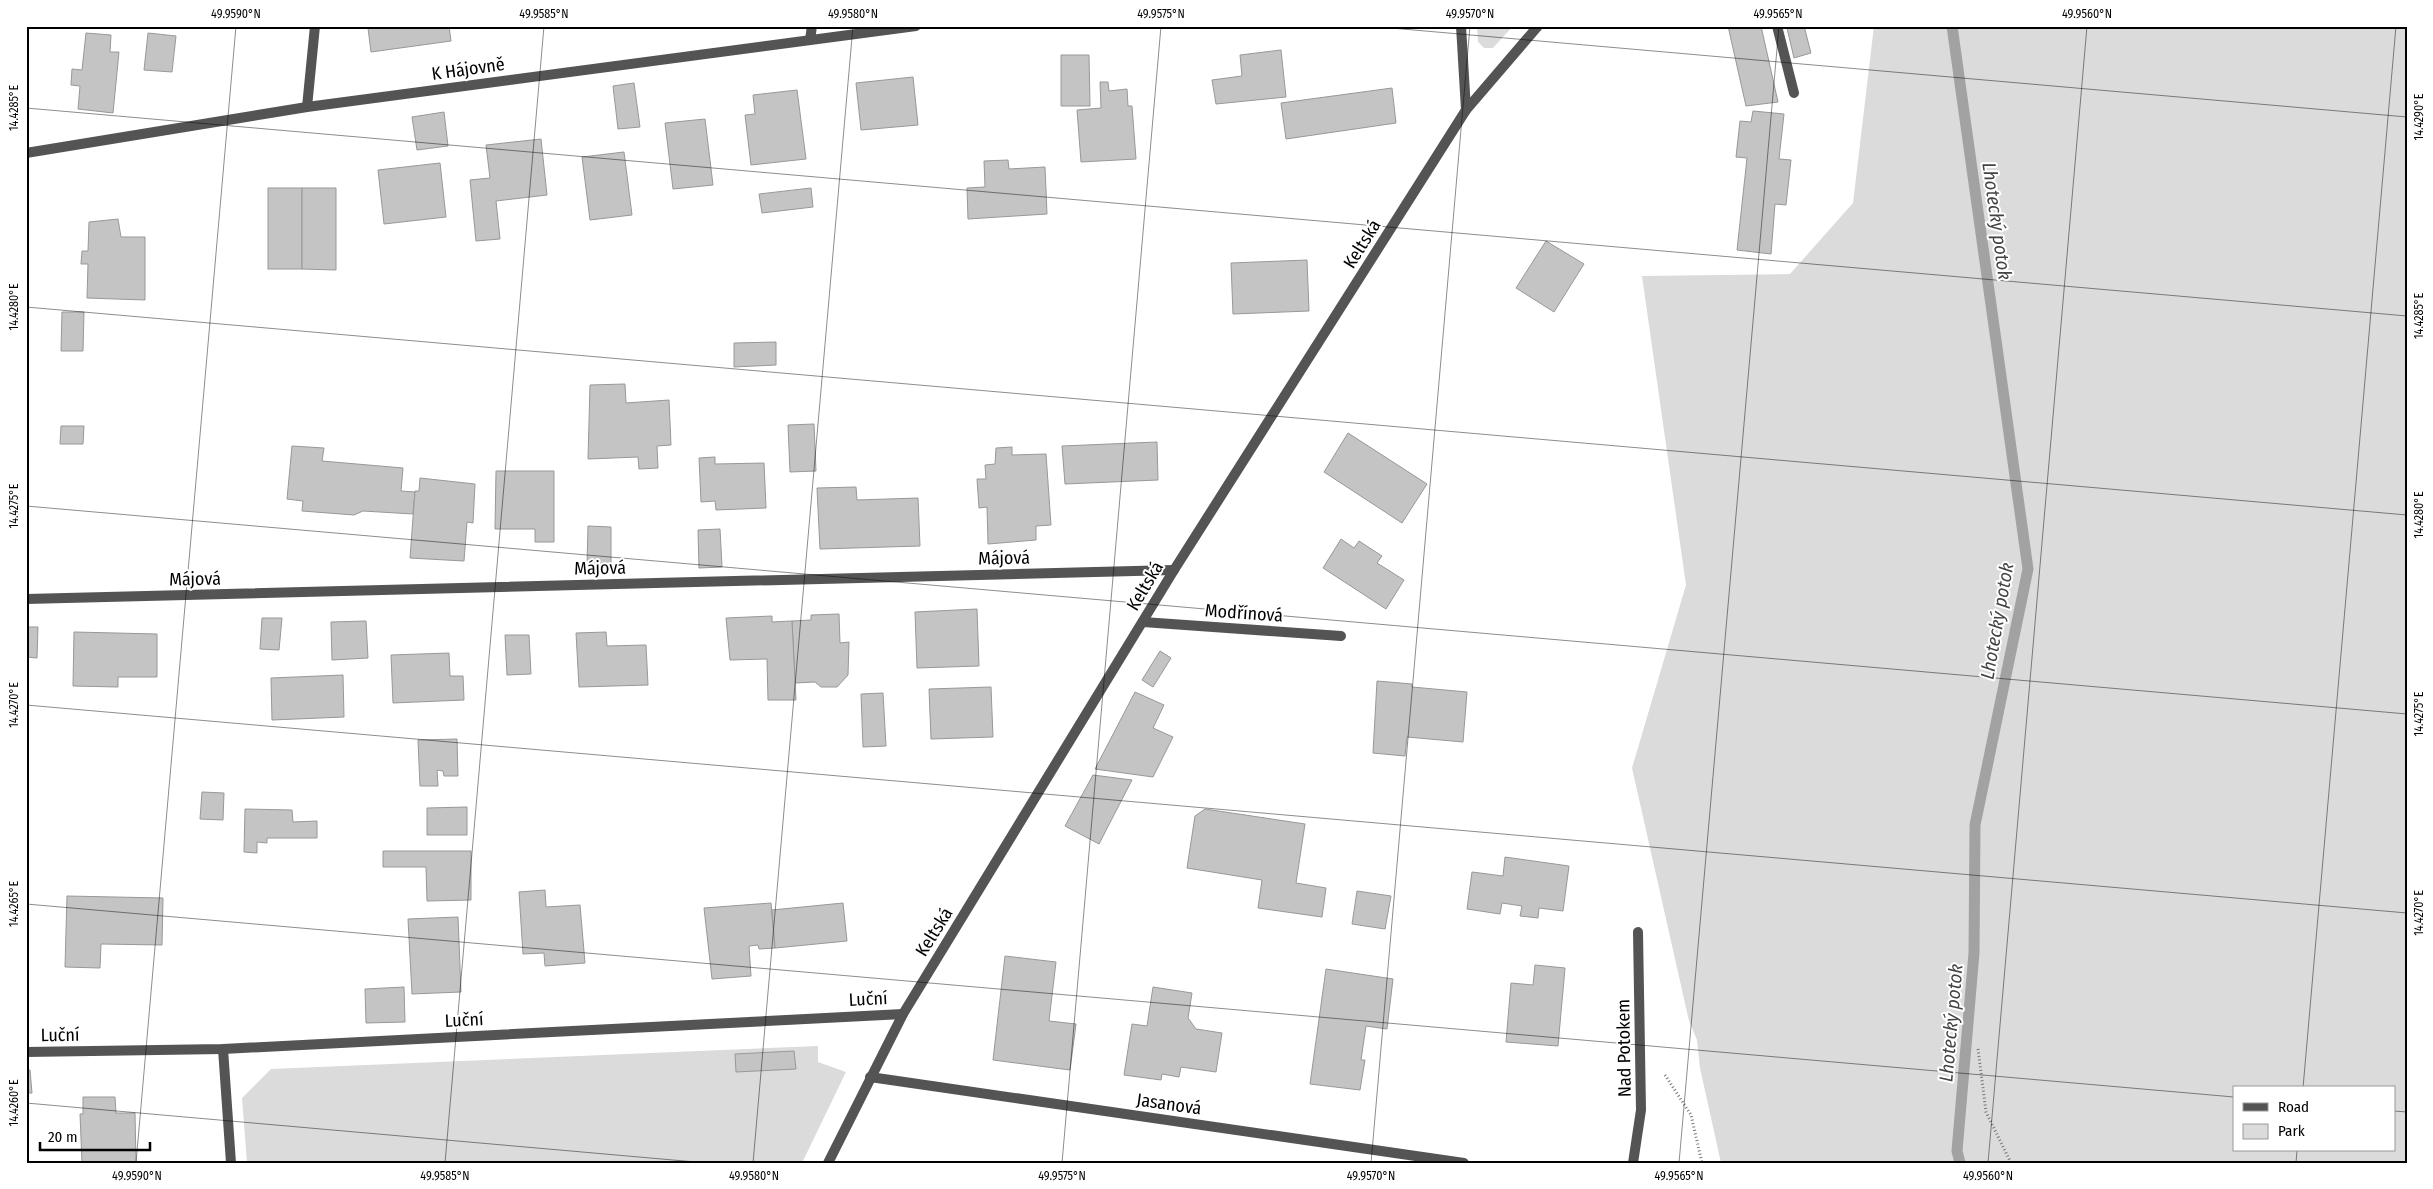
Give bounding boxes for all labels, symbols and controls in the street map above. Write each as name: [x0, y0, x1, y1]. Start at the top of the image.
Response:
text: 49.9590°N: [211, 7, 261, 21]
text: 49.9585°N: [519, 7, 569, 21]
text: 49.9580°N: [828, 7, 878, 21]
text: 49.9575°N: [1137, 7, 1185, 21]
text: 49.9570°N: [1446, 7, 1494, 21]
text: 49.9565°N: [1753, 7, 1803, 21]
text: 49.9560°N: [2062, 7, 2112, 21]
street label: K Hájovně: [430, 53, 506, 85]
text: 14.4285°E: [7, 85, 21, 131]
text: 14.4290°E: [2412, 93, 2426, 140]
water label: Lhotecký potok: [1977, 161, 2017, 281]
street label: Keltská: [1339, 215, 1386, 272]
text: 14.4280°E: [7, 283, 21, 331]
text: 14.4285°E: [2412, 293, 2426, 339]
text: 14.4275°E: [7, 483, 21, 528]
text: 14.4280°E: [2412, 491, 2426, 539]
street label: Májová: [978, 547, 1030, 569]
street label: Májová: [574, 557, 626, 579]
street label: Keltská: [1122, 557, 1168, 615]
water label: Lhotecký potok: [1975, 561, 2019, 681]
street label: Májová: [169, 568, 221, 590]
street label: Modřínová: [1204, 599, 1284, 627]
text: 14.4270°E: [7, 682, 21, 728]
text: 14.4275°E: [2412, 691, 2426, 736]
text: 14.4265°E: [7, 881, 21, 927]
text: 14.4270°E: [2412, 890, 2426, 936]
street label: Keltská: [911, 903, 958, 960]
water label: Lhotecký potok: [1934, 963, 1968, 1083]
street label: Luční: [848, 987, 888, 1011]
street label: Nad Potokem: [1612, 999, 1636, 1097]
street label: Luční: [444, 1008, 484, 1032]
street label: Luční: [40, 1024, 80, 1046]
text: 14.4260°E: [7, 1079, 21, 1127]
legend: [2233, 1086, 2396, 1152]
street label: Jasanová: [1135, 1089, 1203, 1119]
text: Road: [2278, 1098, 2309, 1116]
scale bar: [40, 1119, 150, 1151]
text: Park: [2278, 1122, 2305, 1140]
text: 20 m: [48, 1128, 78, 1146]
text: 49.9590°N: [112, 1169, 162, 1183]
text: 49.9585°N: [420, 1169, 470, 1183]
text: 49.9580°N: [729, 1169, 779, 1183]
text: 49.9575°N: [1038, 1169, 1086, 1183]
text: 49.9570°N: [1347, 1169, 1395, 1183]
text: 49.9565°N: [1654, 1169, 1704, 1183]
text: 49.9560°N: [1963, 1169, 2013, 1183]

